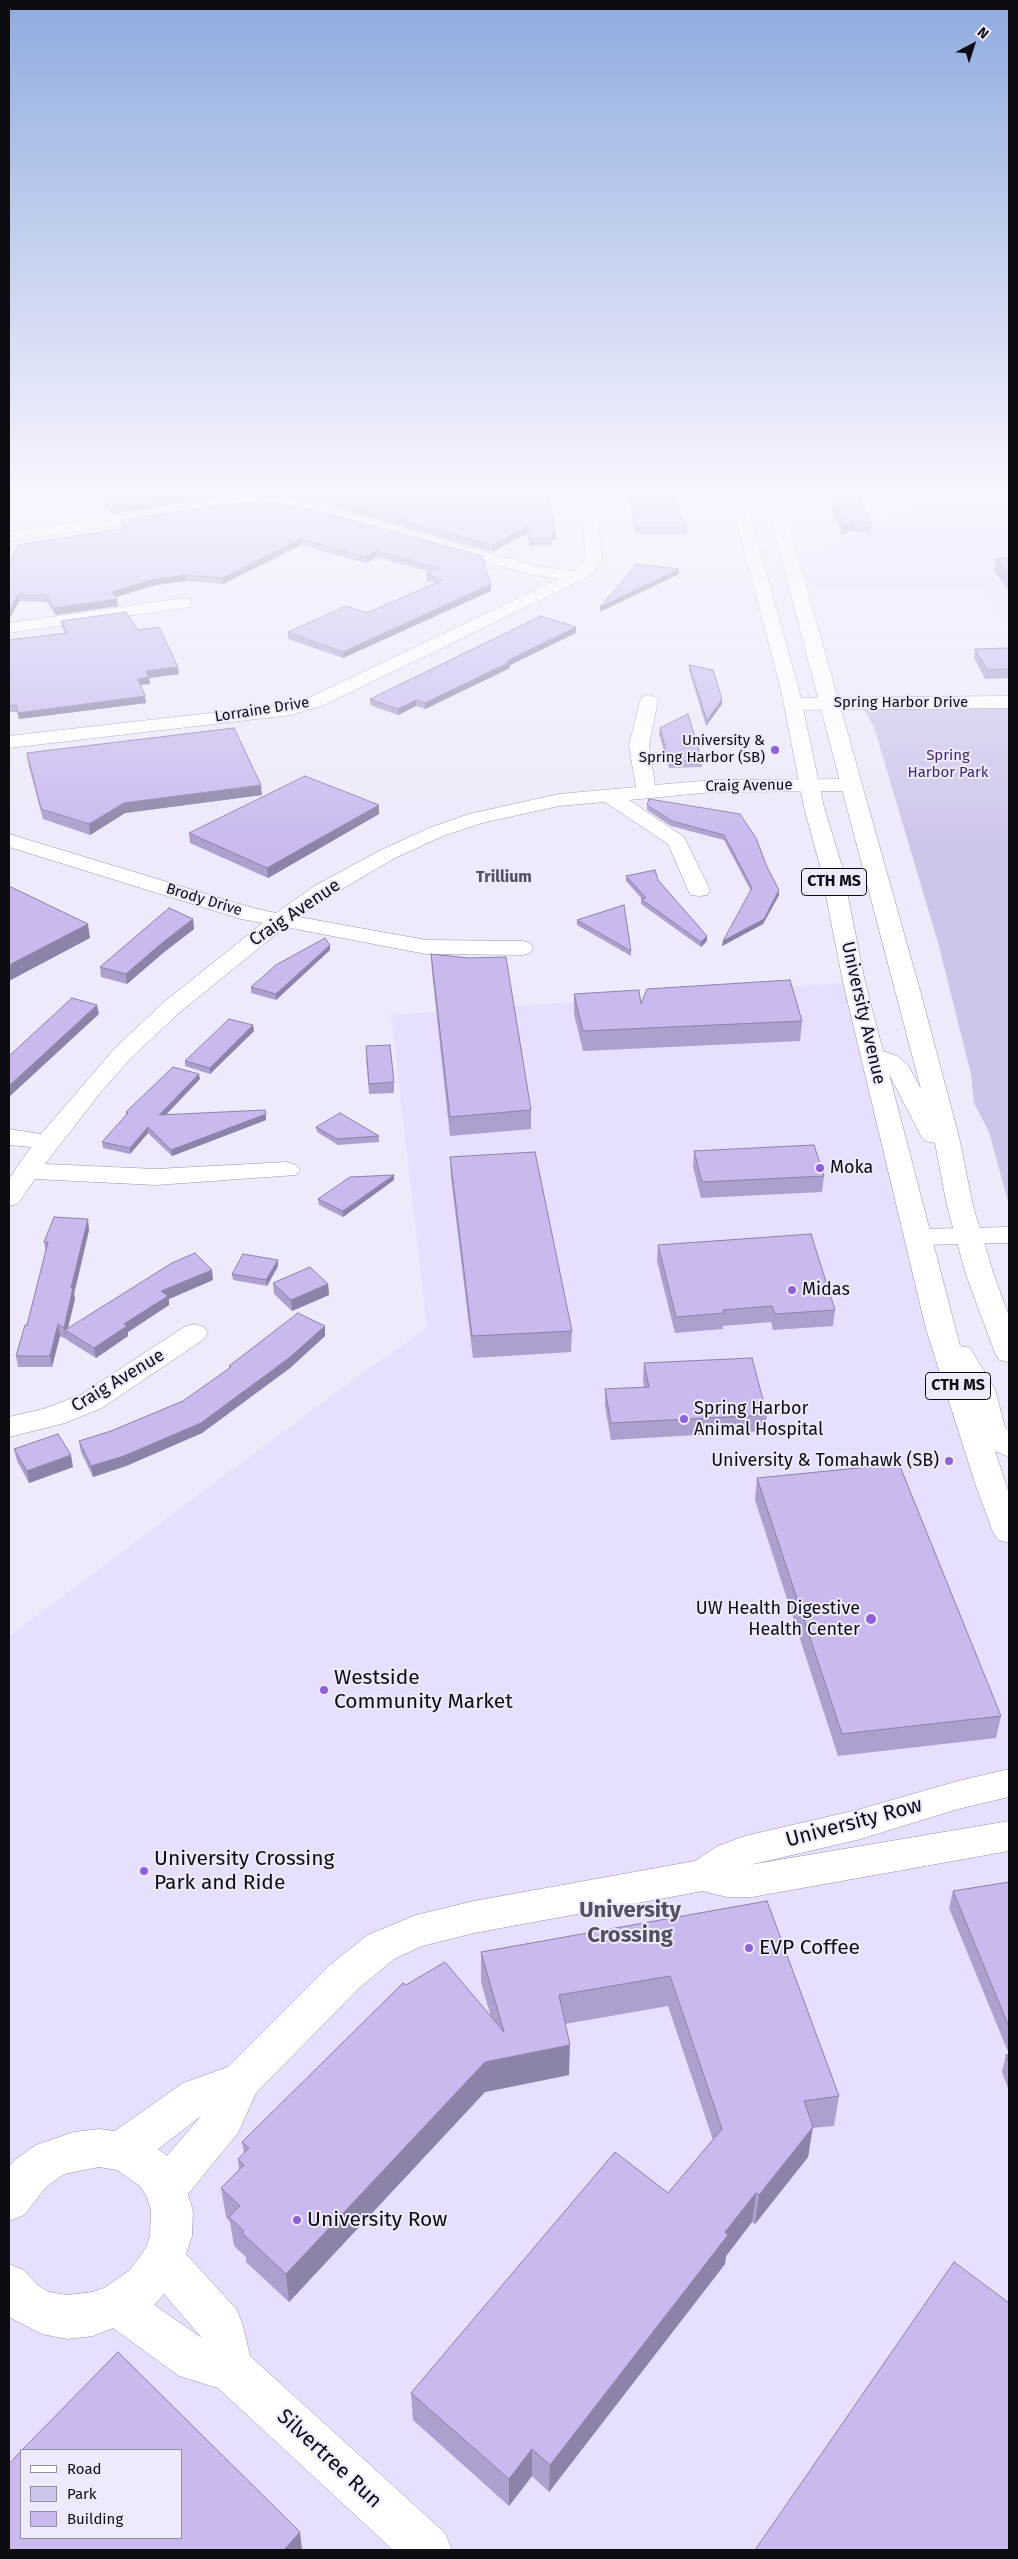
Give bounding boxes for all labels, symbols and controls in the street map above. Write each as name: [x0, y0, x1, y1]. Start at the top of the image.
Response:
north arrow: [948, 20, 998, 70]
text: N: [974, 24, 992, 43]
street label: Lorraine Drive: [213, 694, 311, 726]
street label: Spring Harbor Drive: [834, 694, 968, 712]
place label: University & Spring Harbor (SB): [639, 732, 765, 767]
marker: University & Spring Harbor (SB): [769, 744, 781, 756]
park label: Spring Harbor Park: [907, 747, 989, 782]
street label: Craig Avenue: [705, 776, 793, 796]
district label: Trillium: [476, 868, 532, 888]
road number: CTH MS: [802, 869, 866, 896]
street label: Craig Avenue: [245, 875, 345, 951]
street label: Brody Drive: [164, 880, 244, 920]
street label: University Avenue: [836, 939, 890, 1087]
place label: Moka: [830, 1157, 873, 1179]
marker: Moka: [814, 1162, 826, 1174]
place label: Midas: [802, 1279, 850, 1301]
marker: Midas: [786, 1284, 798, 1296]
street label: Craig Avenue: [67, 1345, 169, 1417]
road number: CTH MS: [926, 1372, 990, 1400]
place label: Spring Harbor Animal Hospital: [694, 1398, 823, 1440]
marker: Spring Harbor Animal Hospital: [678, 1413, 690, 1425]
place label: University & Tomahawk (SB): [711, 1450, 939, 1472]
marker: University & Tomahawk (SB): [943, 1455, 955, 1467]
place label: UW Health Digestive Health Center: [696, 1598, 860, 1640]
marker: UW Health Digestive Health Center: [864, 1612, 878, 1626]
place label: Westside Community Market: [334, 1665, 513, 1715]
marker: Westside Community Market: [318, 1684, 330, 1696]
street label: University Row: [783, 1793, 925, 1853]
place label: University Crossing Park and Ride: [154, 1846, 334, 1896]
marker: University Crossing Park and Ride: [138, 1865, 150, 1877]
district label: University Crossing: [579, 1898, 681, 1950]
place label: EVP Coffee: [759, 1935, 860, 1961]
marker: EVP Coffee: [743, 1942, 755, 1954]
place label: University Row: [307, 2207, 447, 2233]
marker: University Row: [291, 2214, 303, 2226]
street label: Silvertree Run: [271, 2404, 387, 2514]
legend: [20, 2449, 182, 2539]
text: Road: [67, 2460, 102, 2478]
text: Park: [67, 2485, 97, 2503]
text: Building: [67, 2510, 123, 2528]

